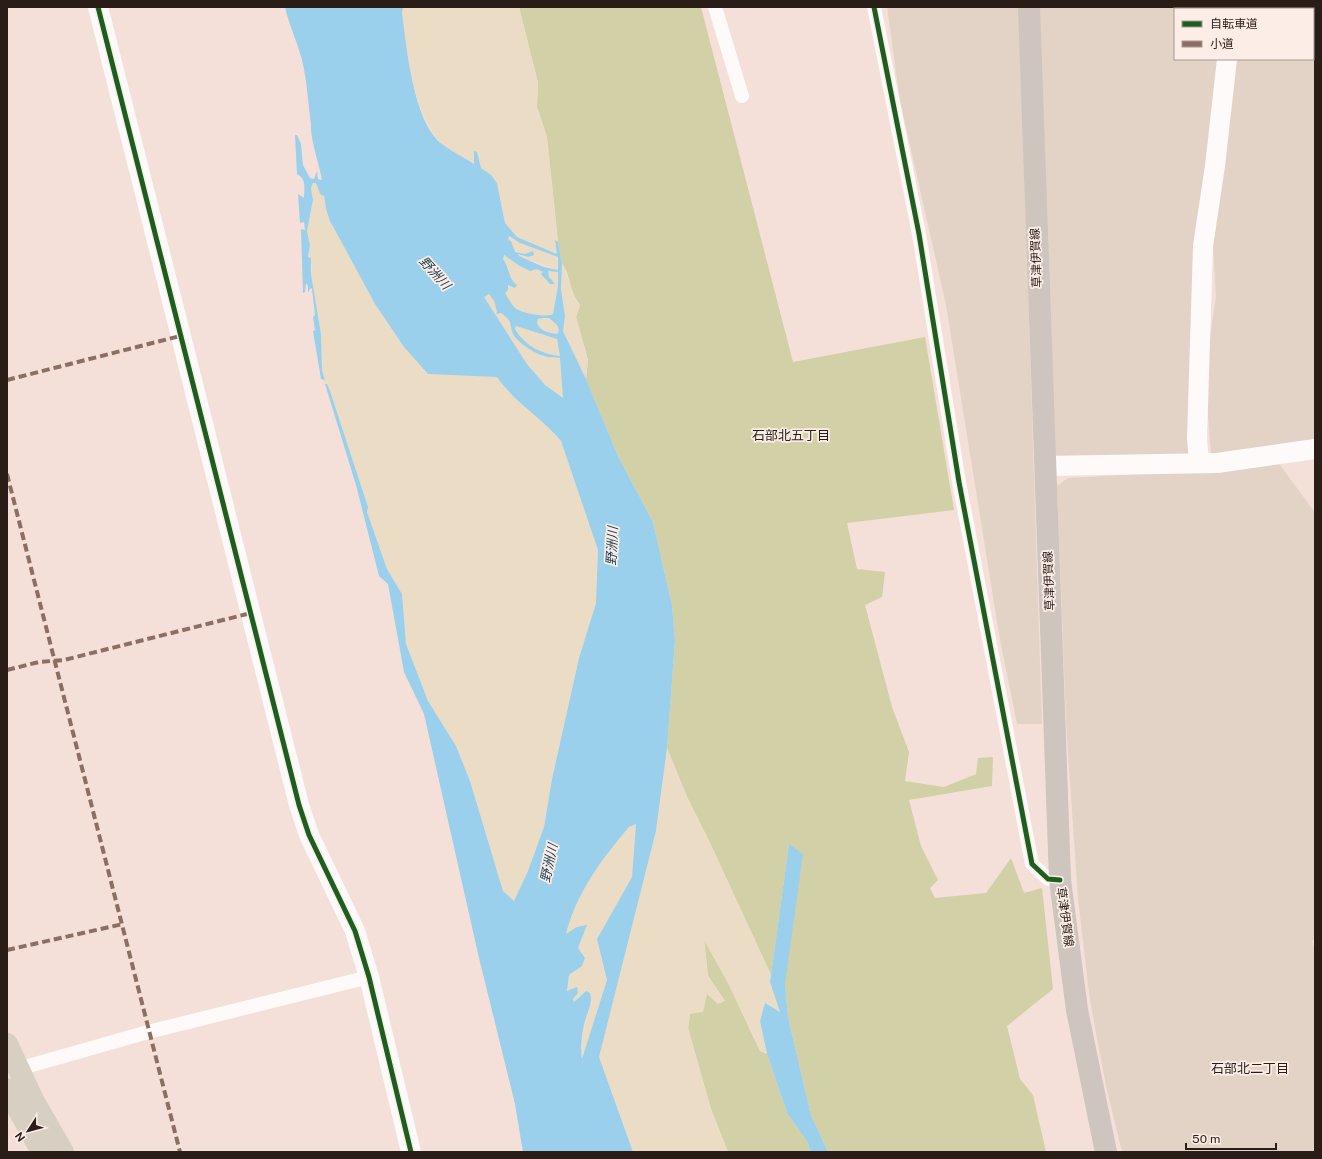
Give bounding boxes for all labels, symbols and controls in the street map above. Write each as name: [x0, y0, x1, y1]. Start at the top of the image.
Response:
legend: [1174, 8, 1314, 60]
text: 自転車道: [1210, 17, 1258, 31]
text: 小道: [1210, 37, 1234, 51]
street label: 草津伊賀線: [1028, 228, 1044, 288]
water label: 野洲川: [416, 253, 455, 294]
district label: 石部北五丁目: [752, 428, 830, 443]
water label: 野洲川: [603, 524, 621, 566]
street label: 草津伊賀線: [1041, 551, 1057, 611]
water label: 野洲川: [538, 840, 561, 884]
street label: 草津伊賀線: [1054, 886, 1076, 948]
district label: 石部北二丁目: [1211, 1061, 1289, 1076]
north arrow: [8, 1111, 48, 1151]
scale bar: [1186, 1125, 1276, 1151]
text: N: [13, 1130, 27, 1144]
text: 50 m: [1192, 1132, 1220, 1146]

